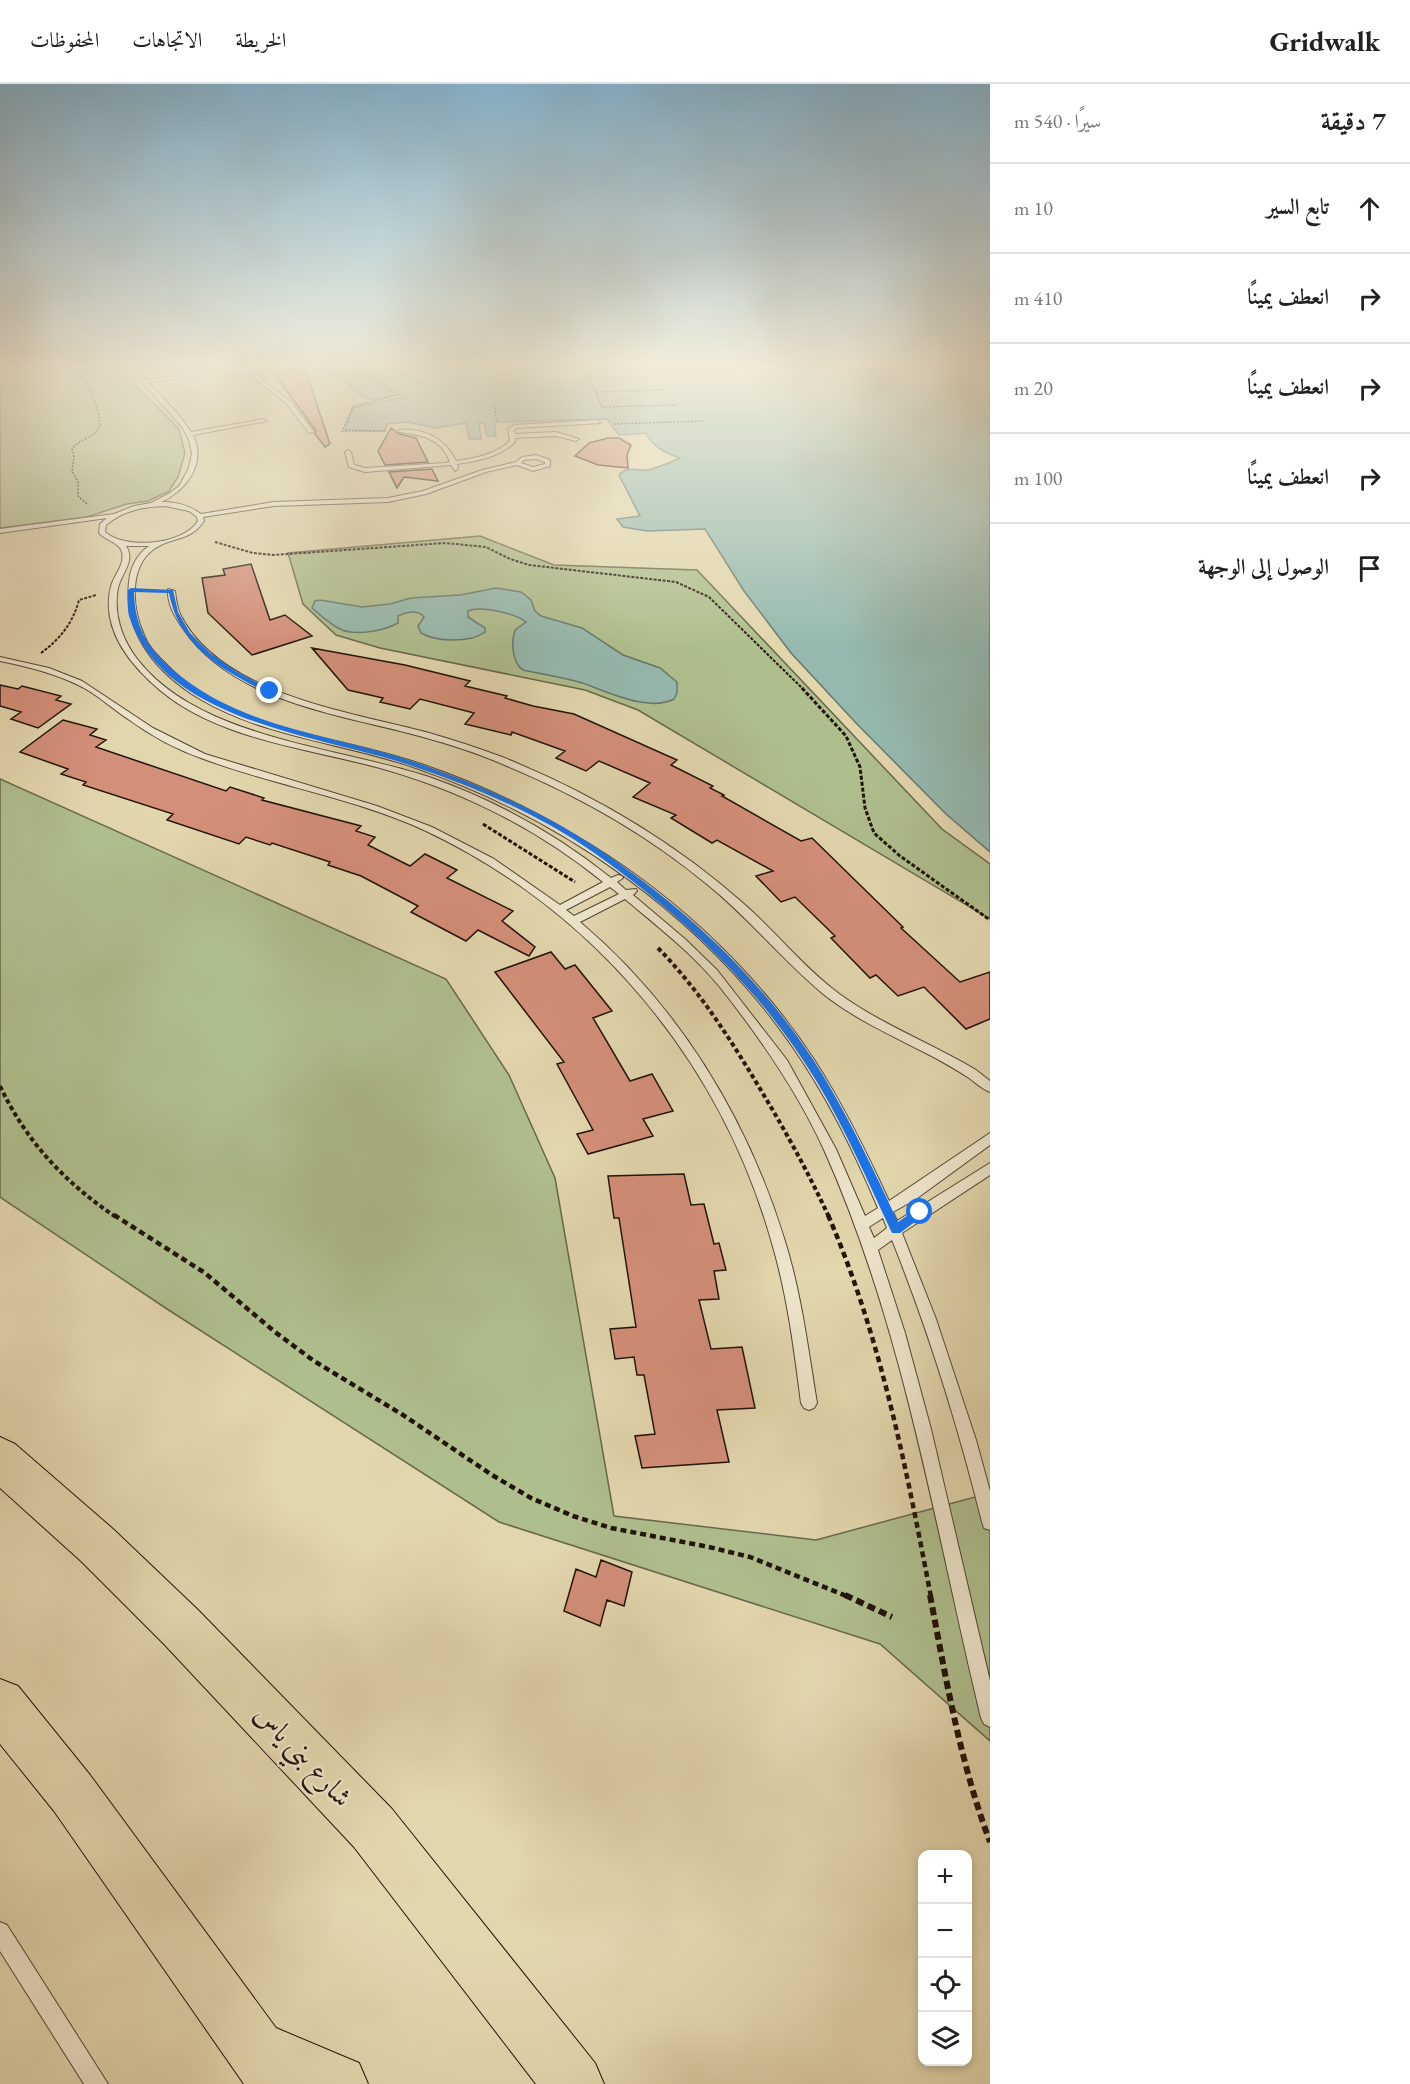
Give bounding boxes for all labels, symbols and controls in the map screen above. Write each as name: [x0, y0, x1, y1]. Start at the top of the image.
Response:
text: Gridwalk: [1269, 23, 1380, 59]
text: المحفوظات: [30, 26, 99, 53]
text: الاتجاهات: [132, 26, 202, 53]
text: الخريطة: [235, 26, 286, 53]
text: 7 دقيقة: [1321, 104, 1386, 138]
text: سيرًا · 540 m: [1014, 108, 1101, 134]
text: تابع السير: [1266, 192, 1329, 221]
icon: ahead: [1353, 192, 1386, 225]
text: 10 m: [1014, 195, 1053, 221]
text: انعطف يمينًا: [1247, 282, 1329, 311]
icon: right: [1353, 282, 1386, 315]
text: 410 m: [1014, 285, 1062, 311]
text: انعطف يمينًا: [1247, 372, 1329, 401]
icon: right: [1353, 372, 1386, 405]
text: 20 m: [1014, 375, 1053, 401]
text: انعطف يمينًا: [1247, 462, 1329, 491]
icon: right: [1353, 462, 1386, 495]
text: 100 m: [1014, 465, 1062, 491]
text: الوصول إلى الوجهة: [1198, 552, 1329, 581]
icon: arrive: [1353, 552, 1386, 585]
route end: [256, 677, 282, 703]
route start: [906, 1198, 932, 1224]
street label: شارع بني ياس: [242, 1696, 361, 1819]
map controls: [918, 1850, 972, 2066]
button: +: [918, 1850, 972, 1904]
button: −: [918, 1904, 972, 1958]
button: locate: [918, 1958, 972, 2012]
button: layers: [918, 2012, 972, 2066]

